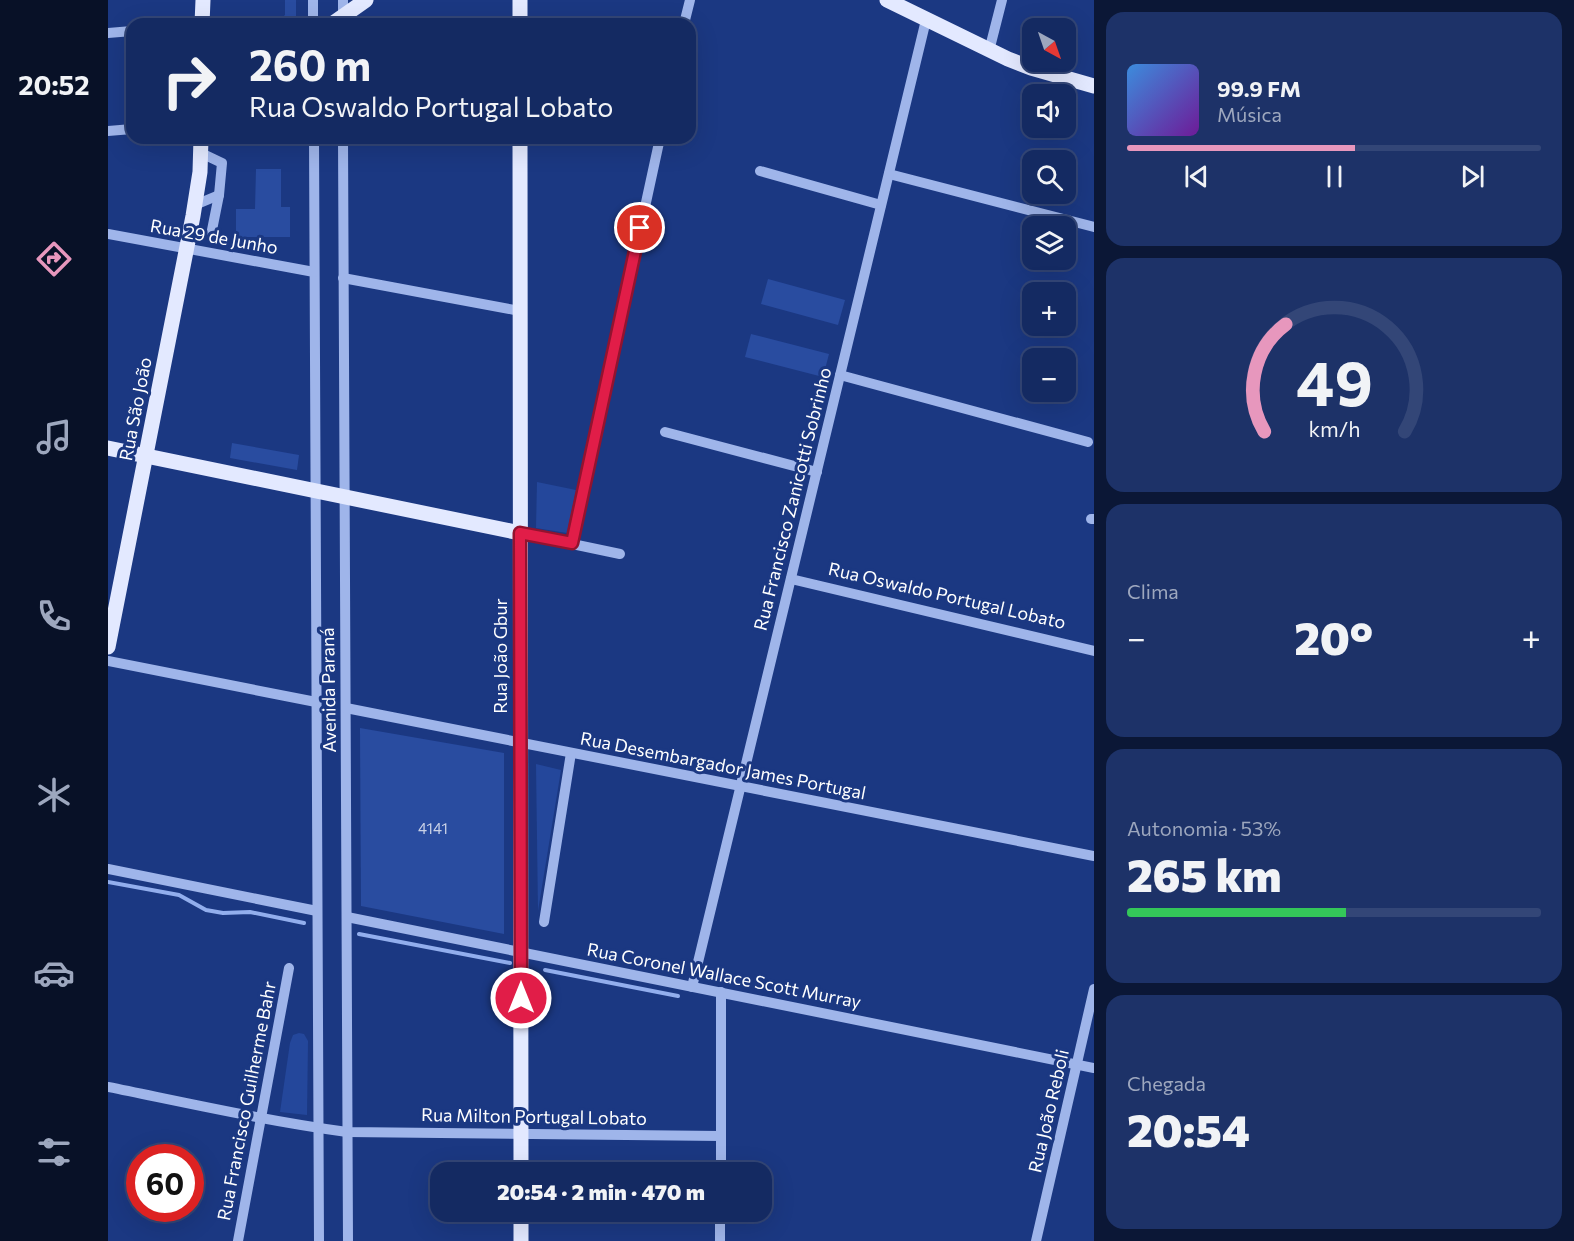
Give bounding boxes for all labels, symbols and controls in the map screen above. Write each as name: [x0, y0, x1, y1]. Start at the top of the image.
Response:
north arrow: [1022, 18, 1076, 72]
map controls: [1022, 18, 1076, 402]
text: 260 m: [249, 38, 371, 90]
icon: right: [150, 42, 228, 120]
text: 20:52: [18, 68, 90, 101]
text: 99.9 FM: [1217, 75, 1301, 102]
button: sound: [1022, 84, 1076, 138]
text: Rua Oswaldo Portugal Lobato: [249, 90, 613, 123]
text: Música: [1217, 102, 1282, 126]
button: search: [1022, 150, 1076, 204]
icon: previous: [1180, 160, 1213, 193]
icon: pause: [1318, 160, 1351, 193]
icon: next: [1456, 160, 1489, 193]
pin: [614, 202, 665, 253]
icon: arrive: [623, 211, 656, 244]
street label: Rua 29 de Junho: [149, 214, 280, 258]
button: layers: [1022, 216, 1076, 270]
icon: directions: [33, 238, 75, 280]
button: +: [1022, 282, 1076, 336]
text: 49: [1296, 343, 1372, 419]
button: −: [1022, 348, 1076, 402]
street label: Rua São João: [114, 355, 156, 462]
street label: Rua Francisco Zanicotti Sobrinho: [749, 365, 835, 633]
text: km/h: [1308, 415, 1360, 441]
icon: music: [33, 416, 75, 458]
street label: Rua Oswaldo Portugal Lobato: [826, 557, 1068, 633]
text: Clima: [1127, 579, 1179, 603]
icon: phone: [33, 595, 75, 637]
street label: Rua João Gbur: [489, 598, 511, 714]
text: 20°: [1294, 609, 1373, 664]
text: −: [1127, 616, 1146, 657]
text: +: [1522, 616, 1541, 657]
street label: Avenida Paraná: [316, 627, 340, 753]
street label: Rua Desembargador James Portugal: [578, 726, 868, 804]
icon: climate: [33, 774, 75, 816]
text: Autonomia · 53%: [1127, 816, 1281, 840]
house number: 4141: [418, 819, 448, 837]
text: 265 km: [1127, 846, 1282, 901]
street label: Rua Coronel Wallace Scott Murray: [585, 938, 863, 1012]
icon: car: [33, 952, 75, 994]
position arrow: [489, 966, 553, 1030]
street label: Rua Francisco Guilherme Bahr: [212, 979, 280, 1222]
street label: Rua João Reboli: [1023, 1047, 1073, 1175]
text: Chegada: [1127, 1071, 1206, 1095]
text: 20:54: [1127, 1101, 1250, 1156]
street label: Rua Milton Portugal Lobato: [421, 1103, 647, 1129]
icon: filters: [33, 1131, 75, 1173]
speed limit sign: 60: [126, 1144, 204, 1222]
text: 20:54 · 2 min · 470 m: [497, 1178, 705, 1205]

